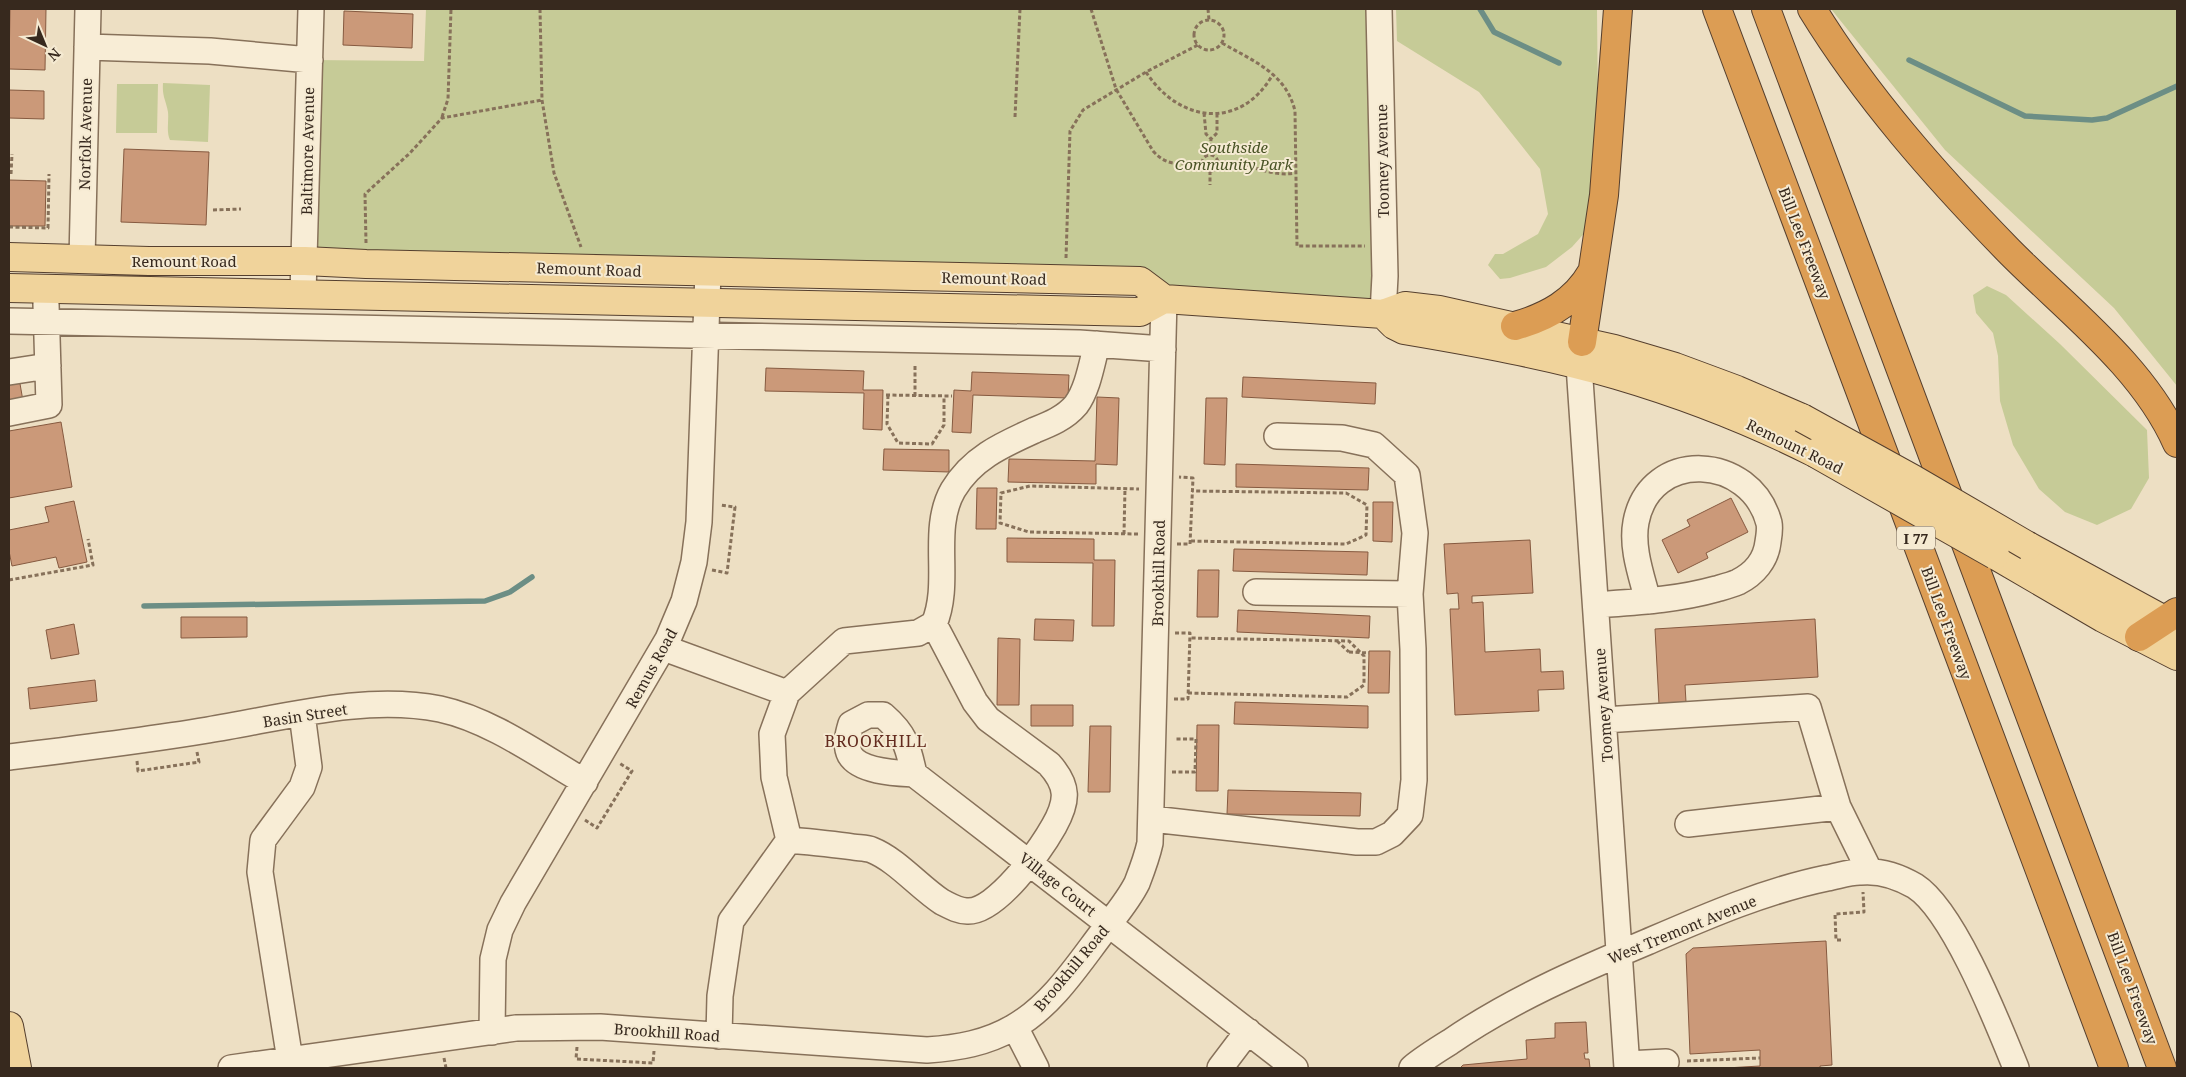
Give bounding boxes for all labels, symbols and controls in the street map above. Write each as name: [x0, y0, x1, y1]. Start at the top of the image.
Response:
north arrow: [20, 20, 70, 70]
text: N: [44, 44, 65, 65]
street label: Norfolk Avenue: [74, 78, 96, 190]
street label: Baltimore Avenue: [296, 87, 318, 215]
street label: Toomey Avenue: [1371, 104, 1393, 218]
park label: Southside Community Park: [1175, 137, 1294, 174]
street label: Bill Lee Freeway: [1774, 184, 1836, 302]
street label: Remount Road: [131, 251, 237, 271]
street label: Remount Road: [536, 257, 642, 281]
street label: Remount Road: [941, 267, 1047, 289]
street label: Remount Road: [1743, 414, 1847, 478]
street label: Brookhill Road: [1147, 520, 1169, 626]
road number: I 77: [1897, 526, 1935, 550]
street label: Bill Lee Freeway: [1917, 564, 1977, 683]
street label: Remus Road: [621, 624, 681, 712]
street label: Toomey Avenue: [1589, 647, 1617, 763]
street label: Basin Street: [261, 698, 349, 732]
district label: BROOKHILL: [824, 730, 928, 752]
street label: Village Court: [1015, 848, 1101, 920]
street label: West Tremont Avenue: [1605, 890, 1759, 968]
street label: Brookhill Road: [1029, 921, 1113, 1015]
street label: Bill Lee Freeway: [2103, 929, 2163, 1048]
street label: Brookhill Road: [613, 1018, 721, 1046]

